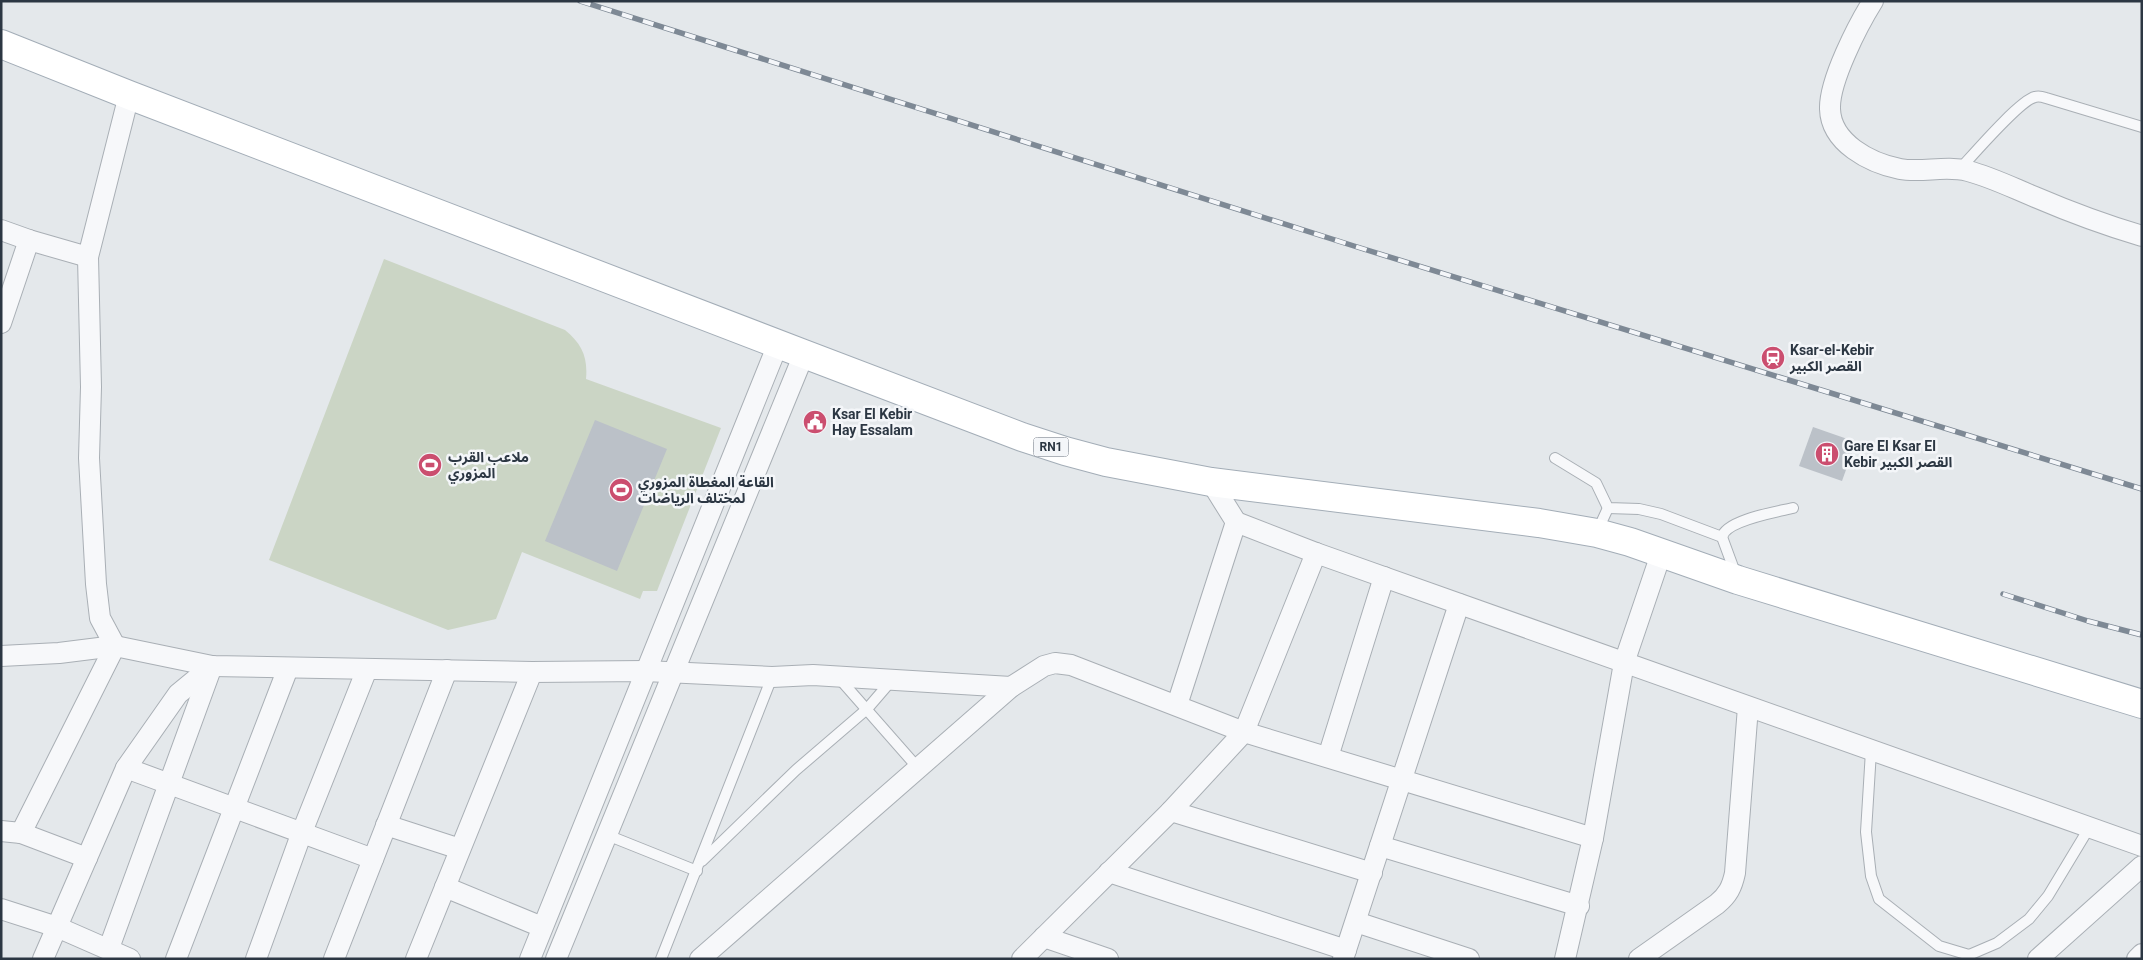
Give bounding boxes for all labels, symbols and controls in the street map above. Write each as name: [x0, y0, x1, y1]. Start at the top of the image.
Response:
place label: Ksar-el-Kebir القصر الكبير: [1789, 342, 1874, 375]
station icon: Ksar-el-Kebir القصر الكبير: [1760, 345, 1786, 371]
place label: Ksar El Kebir Hay Essalam: [832, 406, 913, 438]
public building icon: Ksar El Kebir Hay Essalam: [802, 409, 828, 435]
road number: RN1: [1034, 438, 1068, 457]
place label: Gare El Ksar El Kebir القصر الكبير: [1844, 438, 1952, 471]
building icon: Gare El Ksar El Kebir القصر الكبير: [1814, 441, 1840, 467]
place label: ملاعب القرب المزوري: [448, 449, 529, 484]
sports icon: ملاعب القرب المزوري: [417, 452, 443, 478]
place label: القاعة المغطاة المزوري لمختلف الرياضات: [638, 474, 774, 507]
sports icon: القاعة المغطاة المزوري لمختلف الرياضات: [608, 477, 634, 503]

